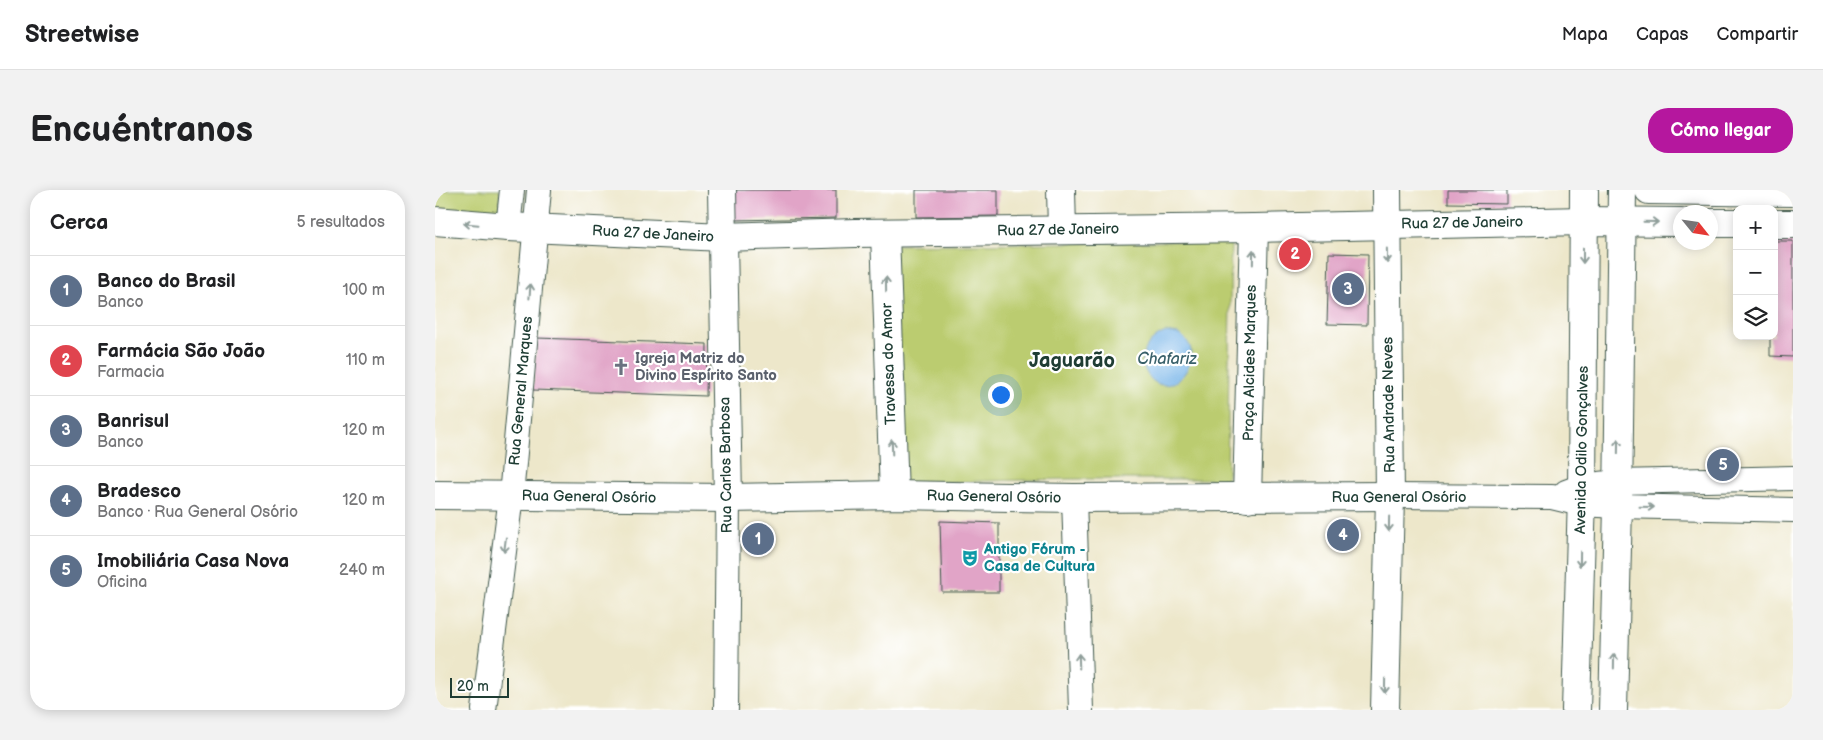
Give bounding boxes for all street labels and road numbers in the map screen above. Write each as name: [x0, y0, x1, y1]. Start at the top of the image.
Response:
street label: Rua 27 de Janeiro: [1401, 212, 1523, 234]
street label: Rua 27 de Janeiro: [997, 219, 1119, 241]
street label: Rua 27 de Janeiro: [591, 221, 715, 247]
street label: Praça Alcides Marques: [1239, 284, 1261, 441]
street label: Travessa do Amor: [877, 302, 901, 425]
street label: Rua General Marques: [505, 315, 537, 467]
street label: Rua Andrade Neves: [1378, 336, 1400, 473]
street label: Avenida Odilo Gonçalves: [1571, 365, 1593, 534]
street label: Rua Carlos Barbosa: [715, 397, 737, 533]
street label: Rua General Osório: [521, 486, 657, 508]
street label: Rua General Osório: [926, 486, 1062, 508]
street label: Rua General Osório: [1332, 488, 1466, 507]

